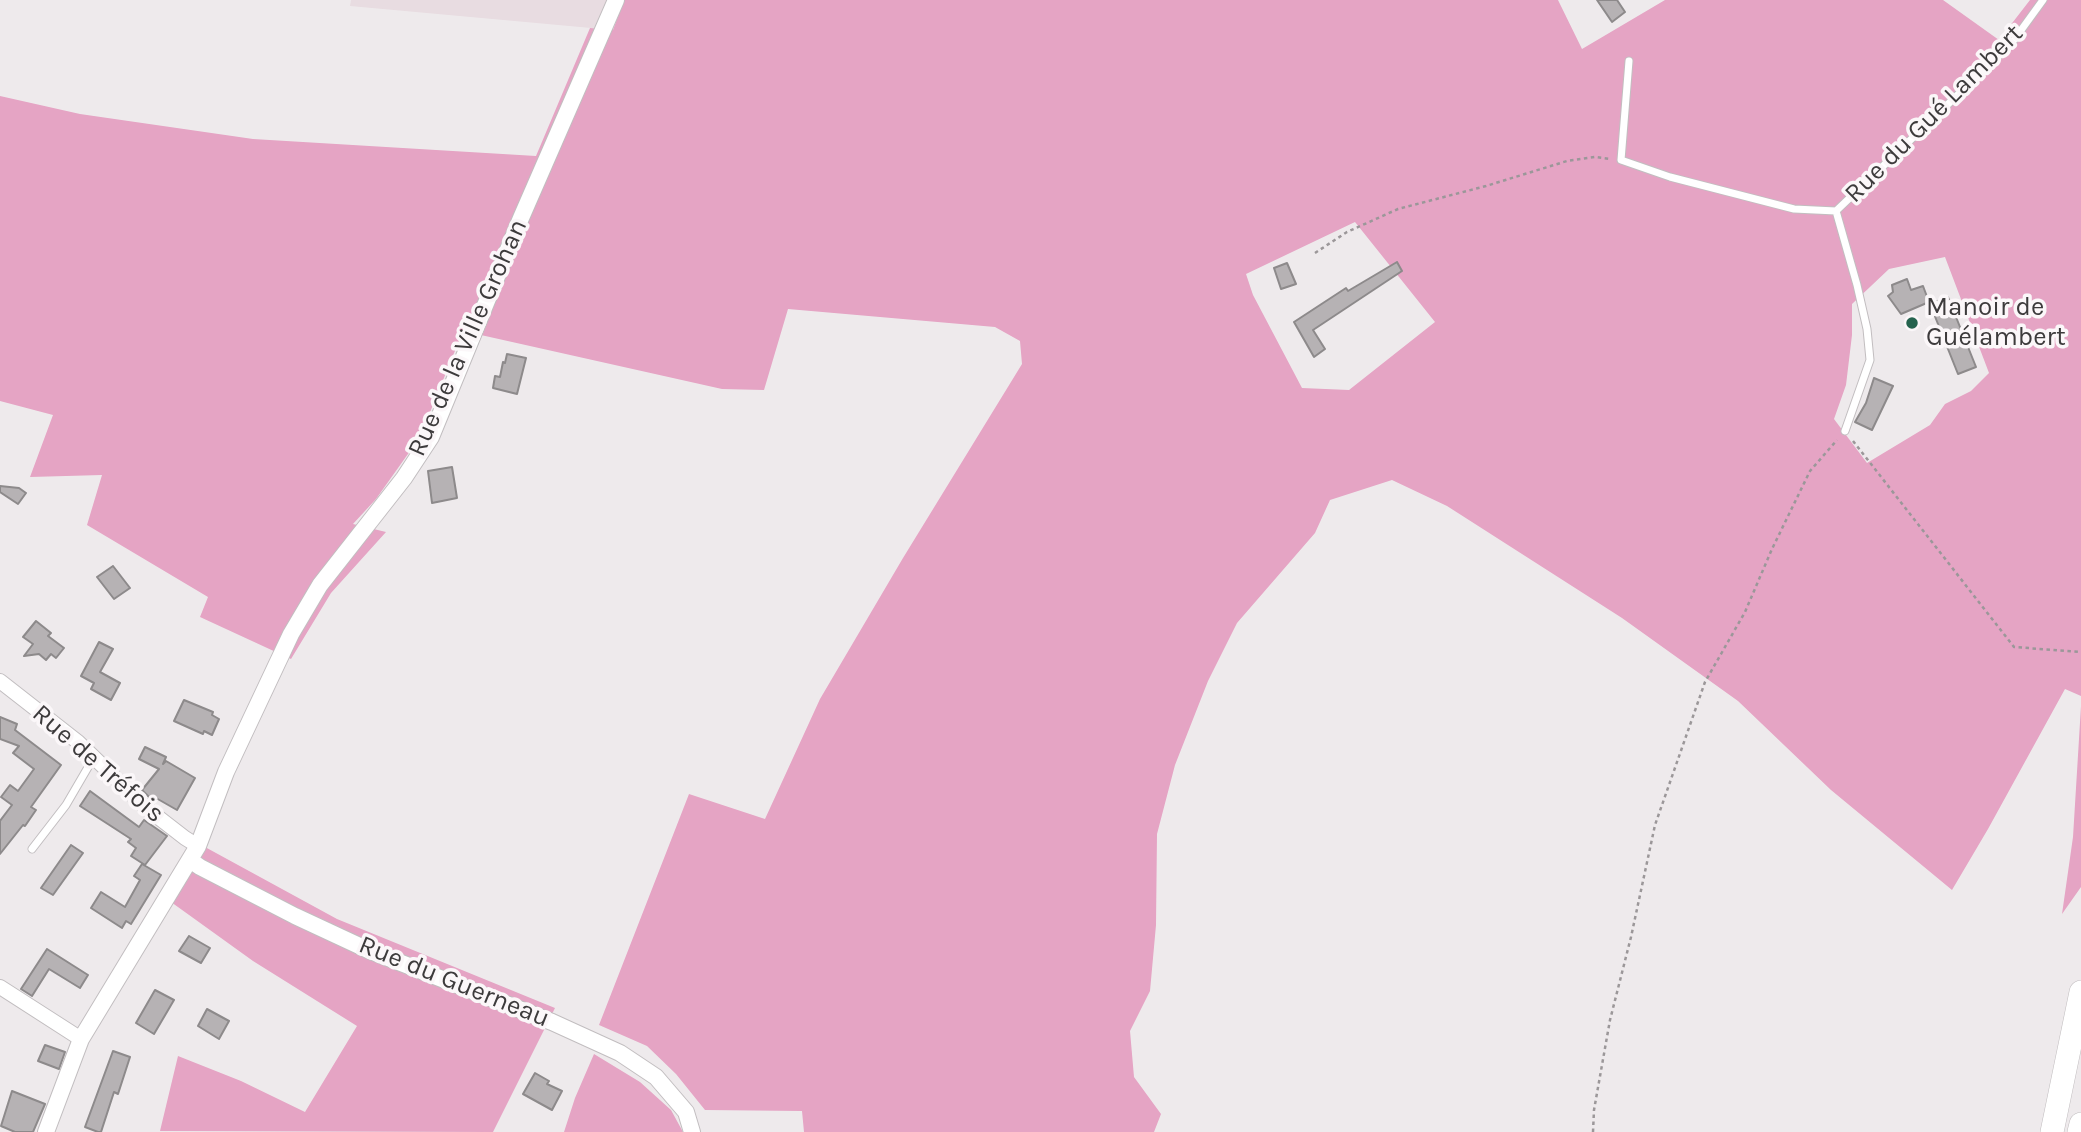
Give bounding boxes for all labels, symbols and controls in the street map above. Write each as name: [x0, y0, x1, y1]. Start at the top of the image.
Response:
street label: Rue du Gué Lambert: [1838, 18, 2030, 210]
street label: Rue de la Ville Grohan: [402, 215, 534, 461]
place label: Manoir de Guélambert: [1926, 292, 2066, 354]
marker: Manoir de Guélambert: [1904, 315, 1920, 331]
street label: Rue de Tréfois: [26, 698, 170, 830]
street label: Rue du Guerneau: [354, 930, 554, 1034]

